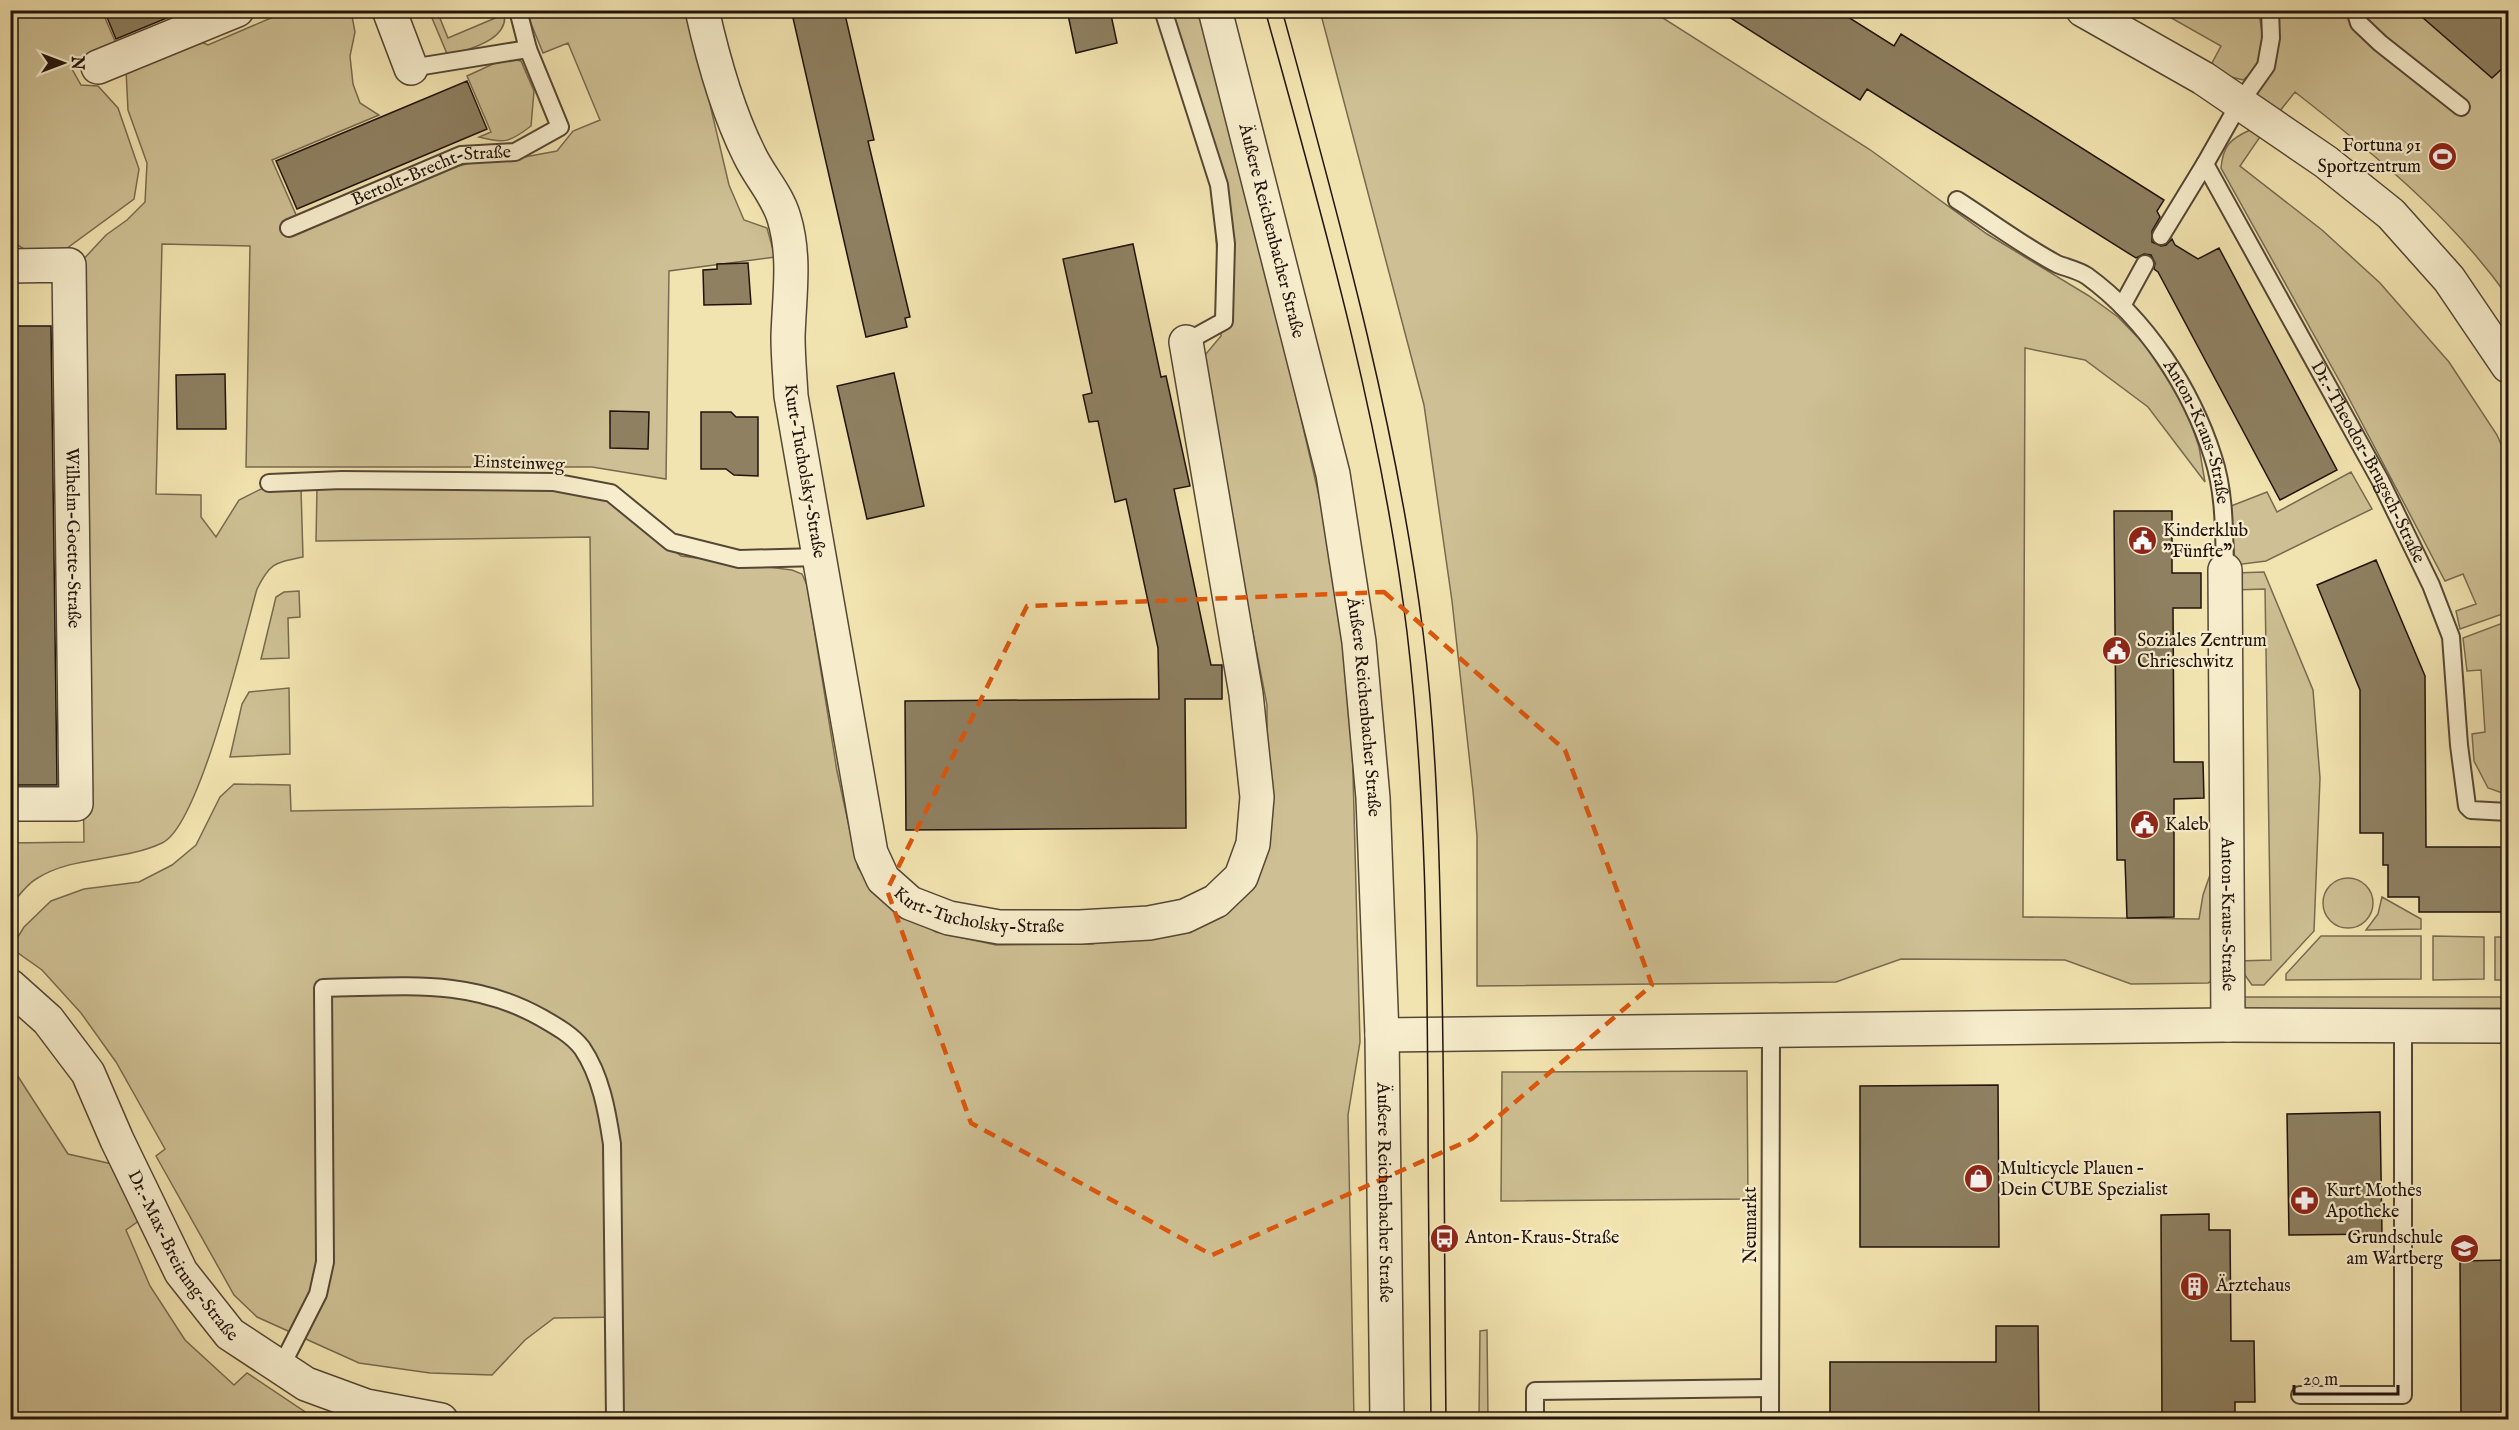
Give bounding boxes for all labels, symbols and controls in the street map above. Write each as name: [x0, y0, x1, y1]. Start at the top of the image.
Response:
north arrow: [33, 33, 93, 93]
text: N: [66, 55, 86, 70]
street label: Äußere Reichenbacher Straße: [1233, 120, 1310, 341]
place label: Fortuna 91 Sportzentrum: [2317, 135, 2421, 179]
sports icon: Fortuna 91 Sportzentrum: [2426, 140, 2458, 172]
street label: Bertolt-Brecht-Straße: [348, 141, 512, 212]
street label: Anton-Kraus-Straße: [2157, 354, 2234, 505]
street label: Dr.-Theodor-Brugsch-Straße: [2305, 357, 2430, 567]
street label: Kurt-Tucholsky-Straße: [779, 383, 831, 560]
street label: Wilhelm-Goette-Straße: [60, 448, 85, 628]
street label: Einsteinweg: [473, 451, 565, 477]
place label: Kinderklub "Fünfte": [2163, 520, 2249, 564]
public building icon: Kinderklub "Fünfte": [2126, 525, 2158, 557]
street label: Äußere Reichenbacher Straße: [1341, 595, 1385, 817]
place label: Soziales Zentrum Chrieschwitz: [2137, 630, 2267, 674]
public building icon: Soziales Zentrum Chrieschwitz: [2100, 635, 2132, 667]
public building icon: Kaleb: [2128, 809, 2160, 841]
place label: Kaleb: [2165, 814, 2209, 837]
street label: Anton-Kraus-Straße: [2215, 836, 2239, 991]
street label: Kurt-Tucholsky-Straße: [888, 882, 1064, 939]
street label: Äußere Reichenbacher Straße: [1371, 1081, 1397, 1303]
place label: Multicycle Plauen – Dein CUBE Spezialist: [2000, 1158, 2168, 1202]
shop icon: Multicycle Plauen – Dein CUBE Spezialist: [1963, 1163, 1995, 1195]
street label: Dr.-Max-Breitung-Straße: [122, 1167, 242, 1347]
place label: Kurt Mothes Apotheke: [2325, 1180, 2422, 1224]
pharmacy icon: Kurt Mothes Apotheke: [2289, 1185, 2321, 1217]
street label: Neumarkt: [1740, 1187, 1763, 1263]
bus stop icon: Anton-Kraus-Straße: [1428, 1222, 1460, 1254]
place label: Anton-Kraus-Straße: [1464, 1227, 1619, 1250]
place label: Grundschule am Wartberg: [2347, 1227, 2443, 1271]
school or university icon: Grundschule am Wartberg: [2448, 1232, 2480, 1264]
building icon: Ärztehaus: [2179, 1270, 2211, 1302]
place label: Ärztehaus: [2215, 1274, 2291, 1298]
scale bar: [2294, 1358, 2398, 1396]
text: 20 m: [2303, 1369, 2338, 1392]

